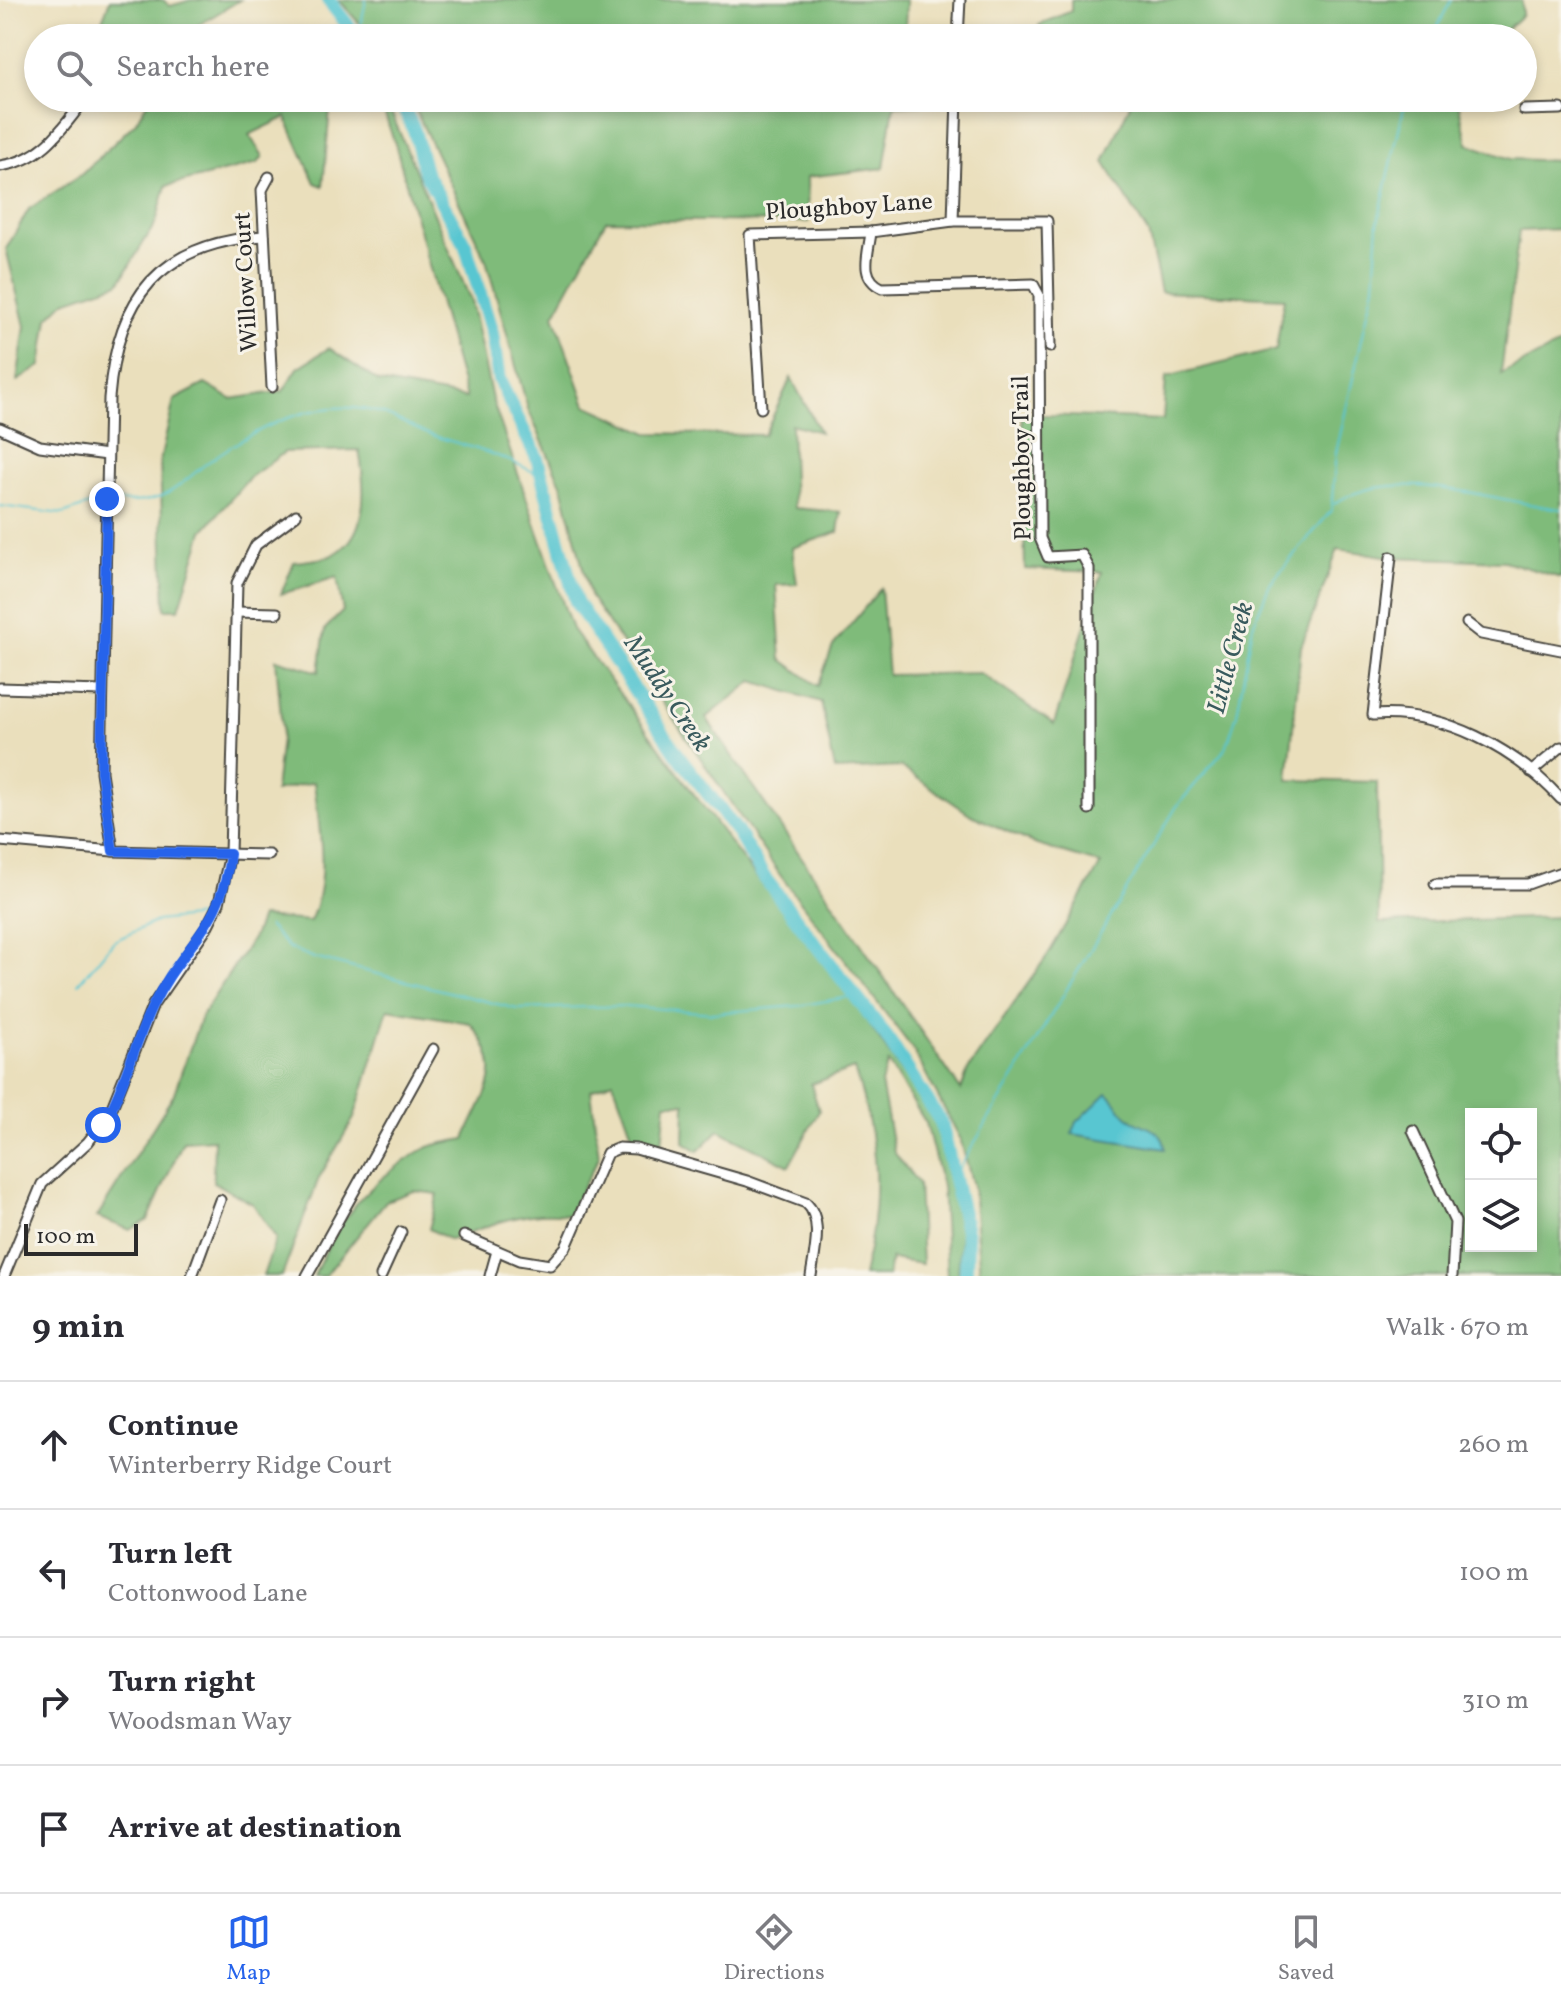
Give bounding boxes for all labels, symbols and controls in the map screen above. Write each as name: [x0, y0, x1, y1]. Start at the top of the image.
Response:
search box: [24, 24, 1537, 112]
icon: search: [52, 46, 96, 90]
text: Search here: [116, 47, 270, 89]
street label: Ploughboy Lane: [764, 185, 934, 231]
street label: Willow Court: [226, 211, 268, 353]
street label: Ploughboy Trail: [1005, 375, 1041, 541]
route end: [89, 481, 125, 517]
water label: Little Creek: [1199, 598, 1263, 718]
water label: Muddy Creek: [614, 628, 719, 759]
route start: [85, 1107, 121, 1143]
map controls: [1465, 1108, 1537, 1252]
button: locate: [1465, 1108, 1537, 1180]
button: layers: [1465, 1180, 1537, 1252]
scale bar: [24, 1220, 138, 1256]
text: 100 m: [36, 1222, 95, 1253]
text: 9 min: [32, 1305, 125, 1352]
text: Walk · 670 m: [1386, 1310, 1529, 1346]
text: Continue: [108, 1406, 239, 1448]
icon: ahead: [32, 1423, 76, 1467]
text: 260 m: [1458, 1427, 1529, 1463]
text: Winterberry Ridge Court: [108, 1448, 392, 1484]
text: Turn left: [108, 1534, 232, 1576]
icon: left: [32, 1551, 76, 1595]
text: 100 m: [1459, 1555, 1529, 1591]
text: Cottonwood Lane: [108, 1576, 308, 1612]
text: Turn right: [108, 1662, 256, 1704]
icon: right: [32, 1679, 76, 1723]
text: 310 m: [1462, 1683, 1529, 1719]
text: Woodsman Way: [108, 1704, 292, 1740]
icon: arrive: [32, 1807, 76, 1851]
text: Arrive at destination: [108, 1808, 402, 1850]
tab: Map: [227, 1910, 271, 1989]
tab: Directions: [724, 1910, 825, 1989]
tab: Saved: [1278, 1910, 1334, 1989]

